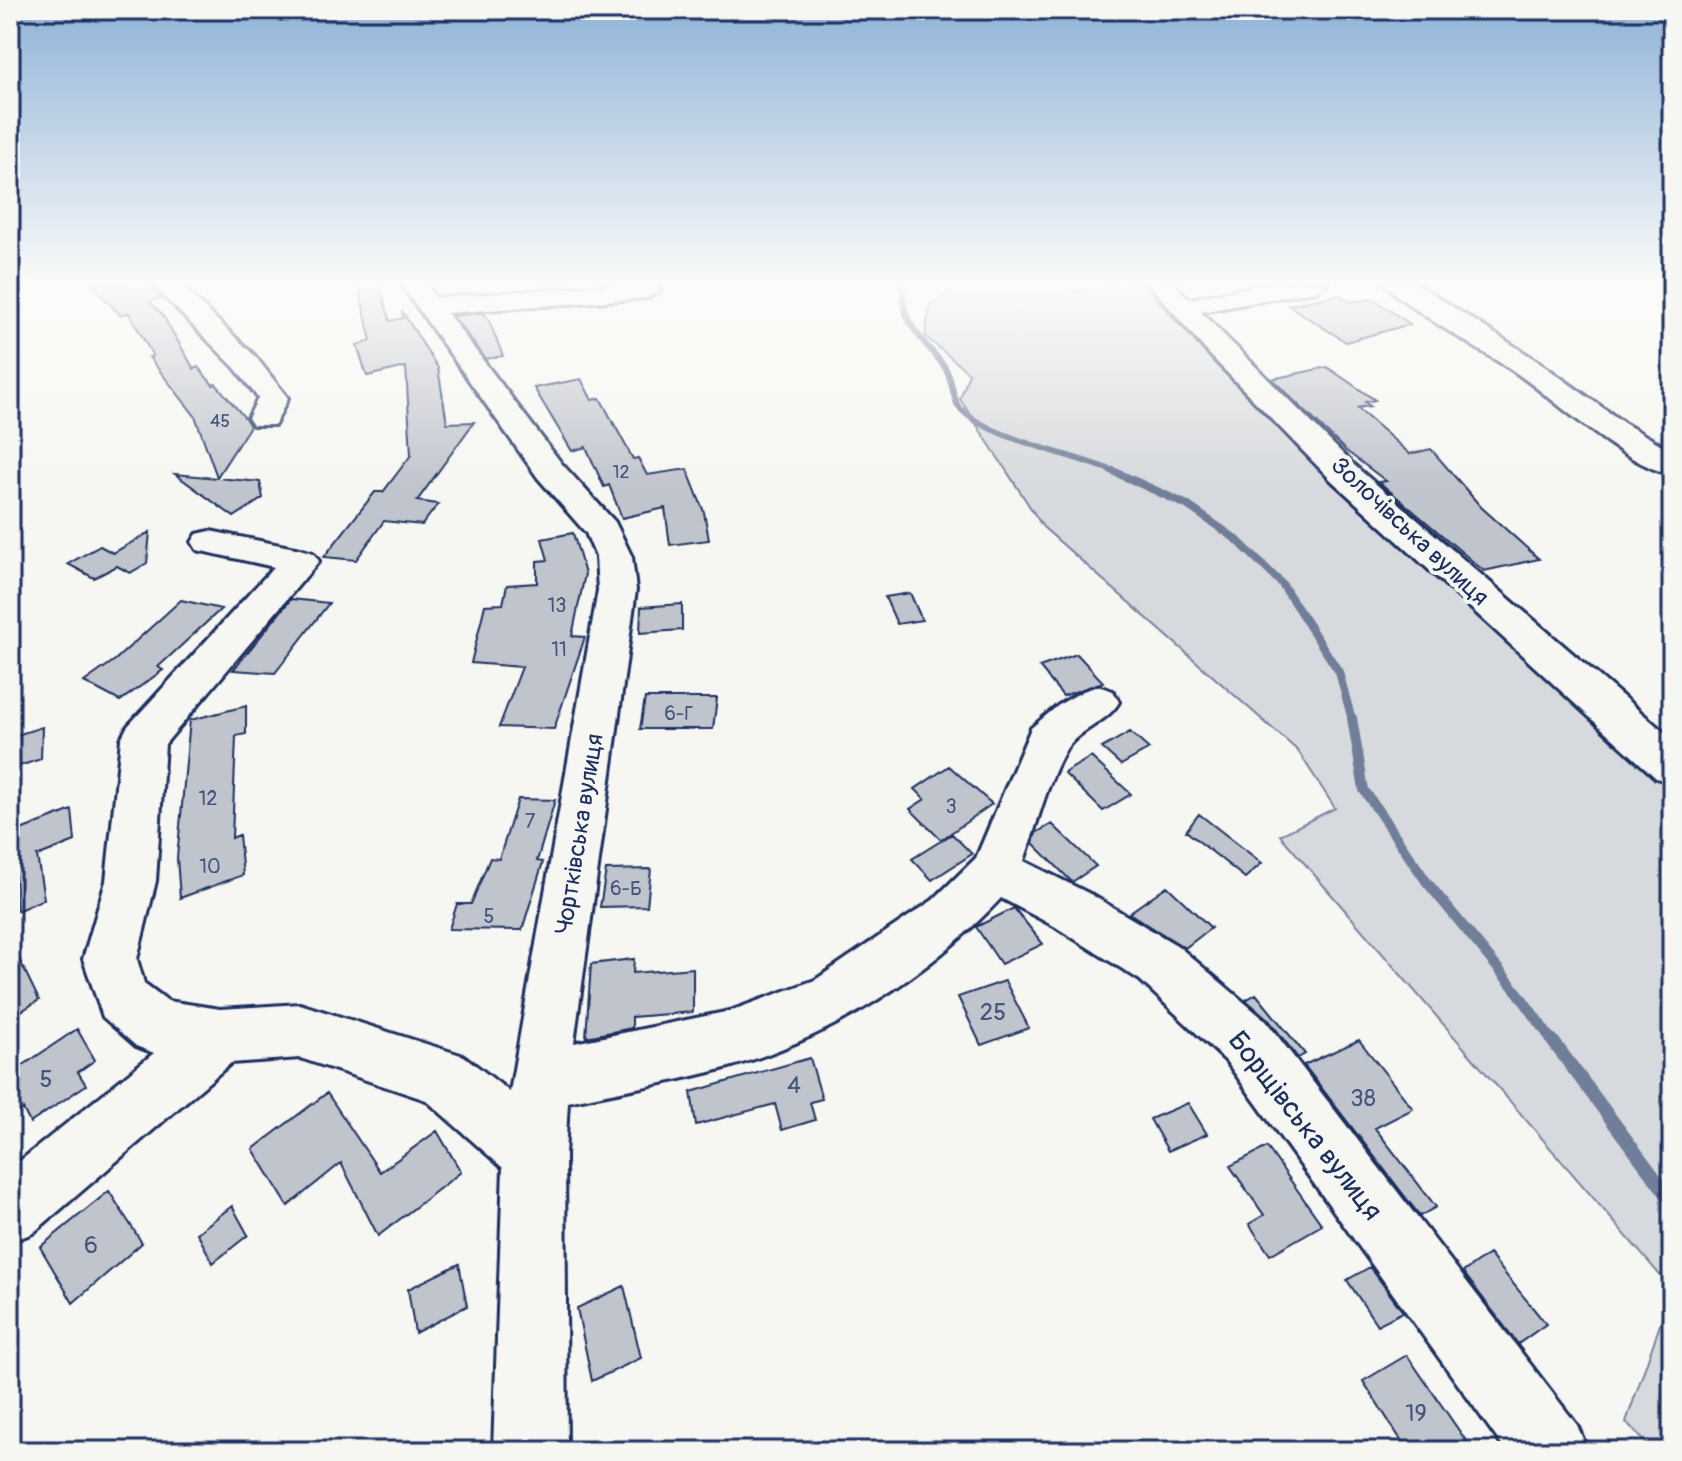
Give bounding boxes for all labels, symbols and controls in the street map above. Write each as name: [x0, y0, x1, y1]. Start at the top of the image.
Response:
house number: 45: [210, 410, 230, 433]
street label: Золочівська вулиця: [1325, 451, 1494, 612]
house number: 12: [612, 461, 630, 484]
house number: 13: [548, 593, 566, 618]
house number: 11: [551, 637, 567, 662]
house number: 6-Г: [664, 701, 694, 726]
street label: Чортківська вулиця: [549, 732, 610, 936]
house number: 12: [199, 786, 218, 811]
house number: 3: [945, 794, 957, 819]
house number: 7: [525, 809, 536, 834]
house number: 10: [199, 854, 221, 879]
house number: 6-Б: [610, 876, 642, 901]
house number: 5: [484, 904, 494, 929]
house number: 25: [980, 998, 1006, 1027]
street label: Борщівська вулиця: [1220, 1024, 1390, 1228]
house number: 5: [39, 1065, 53, 1094]
house number: 4: [787, 1071, 801, 1100]
house number: 38: [1350, 1084, 1376, 1113]
house number: 6: [84, 1231, 98, 1260]
house number: 19: [1405, 1399, 1427, 1428]

